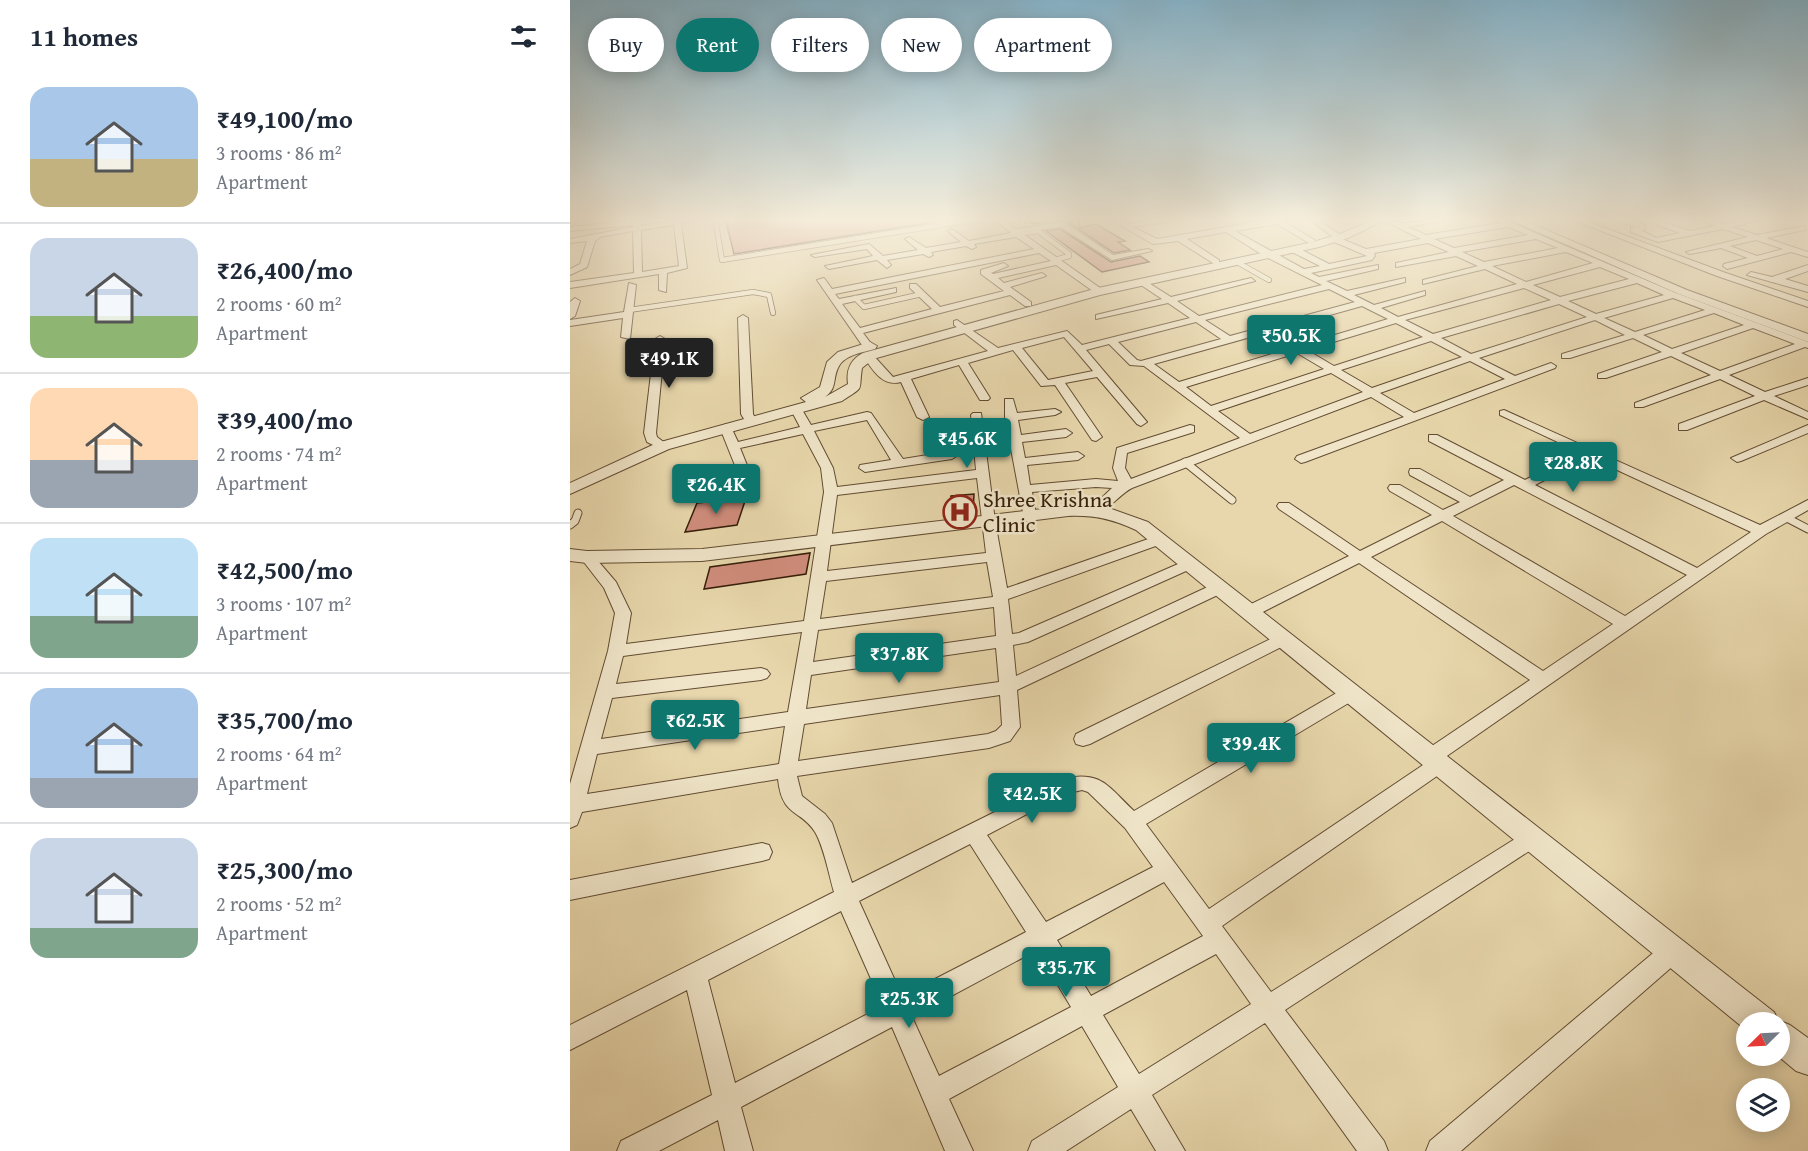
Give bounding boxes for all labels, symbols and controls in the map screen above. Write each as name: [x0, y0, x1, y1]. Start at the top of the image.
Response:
text: 11 homes: [30, 17, 138, 56]
chip: Buy: [588, 18, 664, 72]
chip: Rent: [676, 18, 759, 72]
chip: Filters: [771, 18, 869, 72]
chip: New: [881, 18, 962, 72]
chip: Apartment: [974, 18, 1112, 72]
icon: filters: [507, 20, 540, 53]
text: ₹49,100/mo: [216, 99, 353, 138]
icon: home: [78, 111, 150, 183]
text: 3 rooms · 86 m²: [216, 138, 342, 167]
text: Apartment: [216, 167, 308, 196]
text: ₹26,400/mo: [216, 250, 353, 289]
icon: home: [78, 262, 150, 334]
text: 2 rooms · 60 m²: [216, 289, 342, 318]
pin: ₹50.5K: [1242, 315, 1340, 366]
text: Apartment: [216, 318, 308, 347]
text: ₹50.5K: [1261, 320, 1321, 349]
pin: ₹49.1K: [620, 338, 718, 389]
text: ₹49.1K: [639, 343, 699, 372]
text: ₹39,400/mo: [216, 400, 353, 439]
icon: home: [78, 412, 150, 484]
pin: ₹45.6K: [918, 418, 1016, 469]
text: ₹45.6K: [937, 423, 997, 452]
text: 2 rooms · 74 m²: [216, 439, 342, 468]
pin: ₹28.8K: [1524, 442, 1622, 493]
text: ₹28.8K: [1543, 447, 1603, 476]
pin: ₹26.4K: [667, 464, 765, 515]
text: Apartment: [216, 468, 308, 497]
text: ₹26.4K: [686, 469, 746, 498]
place label: Shree Krishna Clinic: [983, 483, 1113, 540]
hospital icon: Shree Krishna Clinic: [942, 494, 978, 530]
text: ₹42,500/mo: [216, 550, 353, 589]
icon: home: [78, 562, 150, 634]
text: 3 rooms · 107 m²: [216, 589, 351, 618]
text: Apartment: [216, 618, 308, 647]
pin: ₹37.8K: [850, 633, 948, 684]
text: ₹37.8K: [869, 638, 929, 667]
text: ₹35,700/mo: [216, 700, 353, 739]
pin: ₹62.5K: [646, 700, 744, 751]
text: ₹62.5K: [665, 705, 725, 734]
icon: home: [78, 712, 150, 784]
pin: ₹39.4K: [1202, 723, 1300, 774]
text: ₹39.4K: [1221, 728, 1281, 757]
text: 2 rooms · 64 m²: [216, 739, 342, 768]
text: Apartment: [216, 768, 308, 797]
pin: ₹42.5K: [983, 773, 1081, 824]
text: ₹42.5K: [1002, 778, 1062, 807]
text: ₹25,300/mo: [216, 850, 353, 889]
icon: home: [78, 862, 150, 934]
text: 2 rooms · 52 m²: [216, 889, 342, 918]
text: Apartment: [216, 918, 308, 947]
pin: ₹35.7K: [1017, 947, 1115, 998]
text: ₹35.7K: [1036, 952, 1096, 981]
pin: ₹25.3K: [860, 978, 958, 1029]
text: ₹25.3K: [879, 983, 939, 1012]
north arrow: [1736, 1012, 1790, 1066]
map controls: [1736, 1012, 1790, 1132]
button: layers: [1736, 1078, 1790, 1132]

